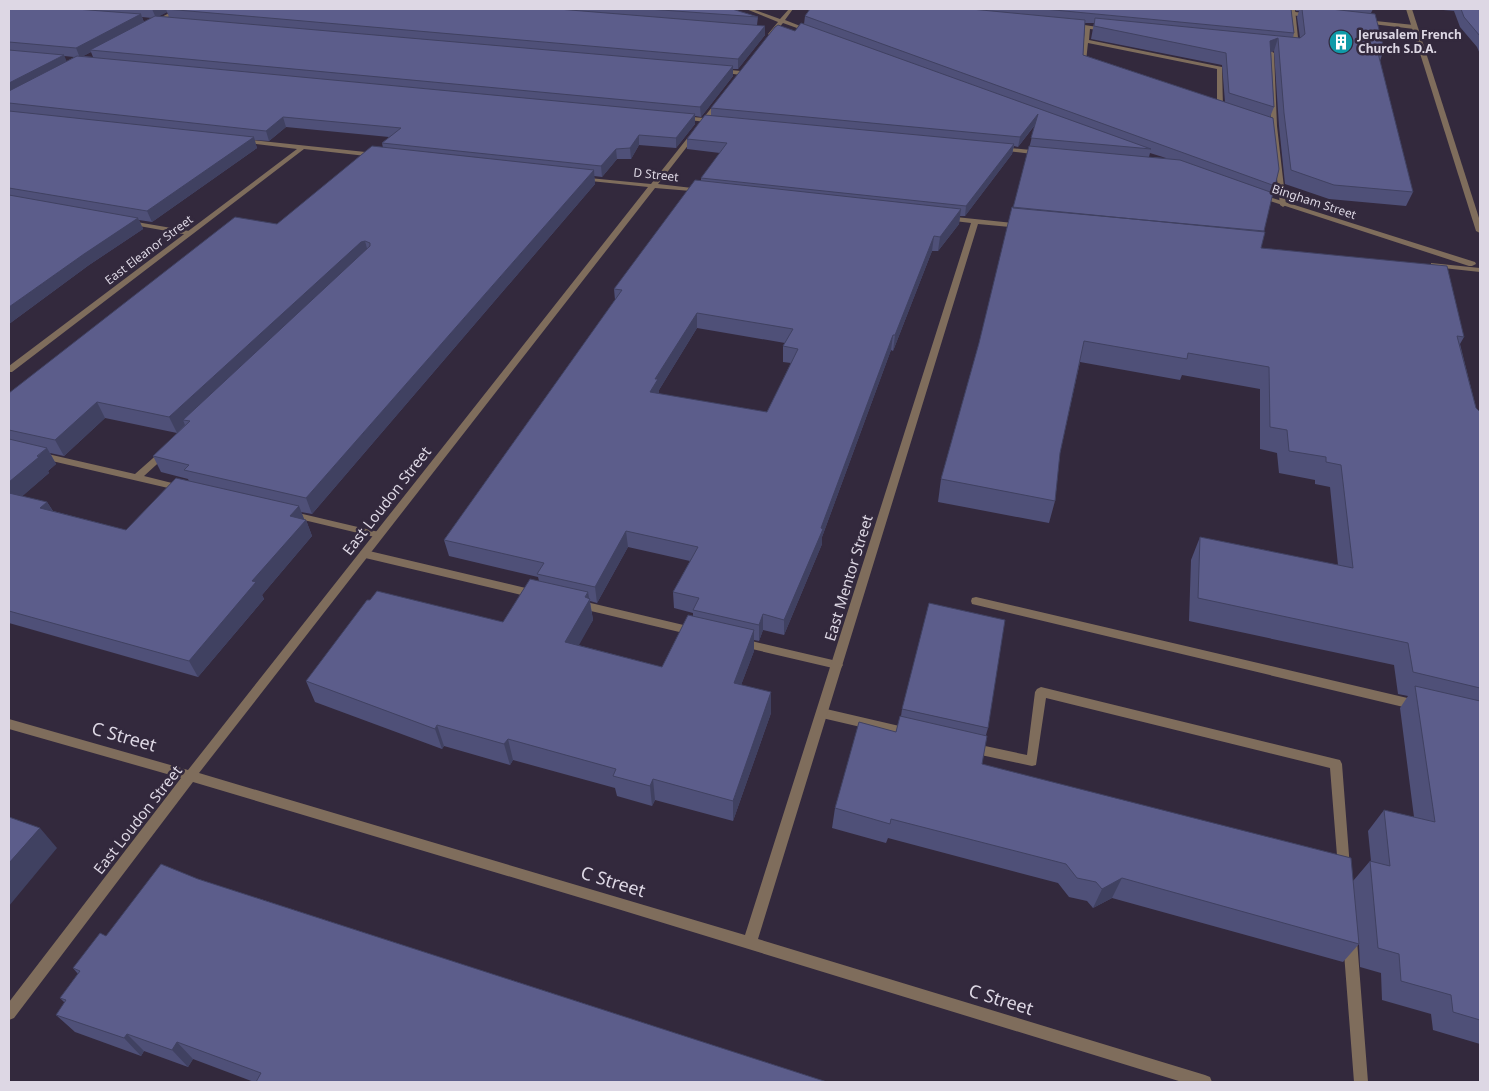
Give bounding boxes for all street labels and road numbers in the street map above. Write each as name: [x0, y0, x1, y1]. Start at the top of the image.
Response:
street label: D Street: [633, 164, 680, 185]
street label: Bingham Street: [1270, 180, 1359, 223]
street label: East Eleanor Street: [101, 210, 197, 288]
street label: East Loudon Street: [337, 441, 435, 559]
street label: East Mentor Street: [819, 512, 877, 643]
street label: C Street: [89, 715, 160, 757]
street label: East Loudon Street: [88, 760, 186, 878]
street label: C Street: [578, 860, 649, 902]
street label: C Street: [966, 978, 1037, 1020]

